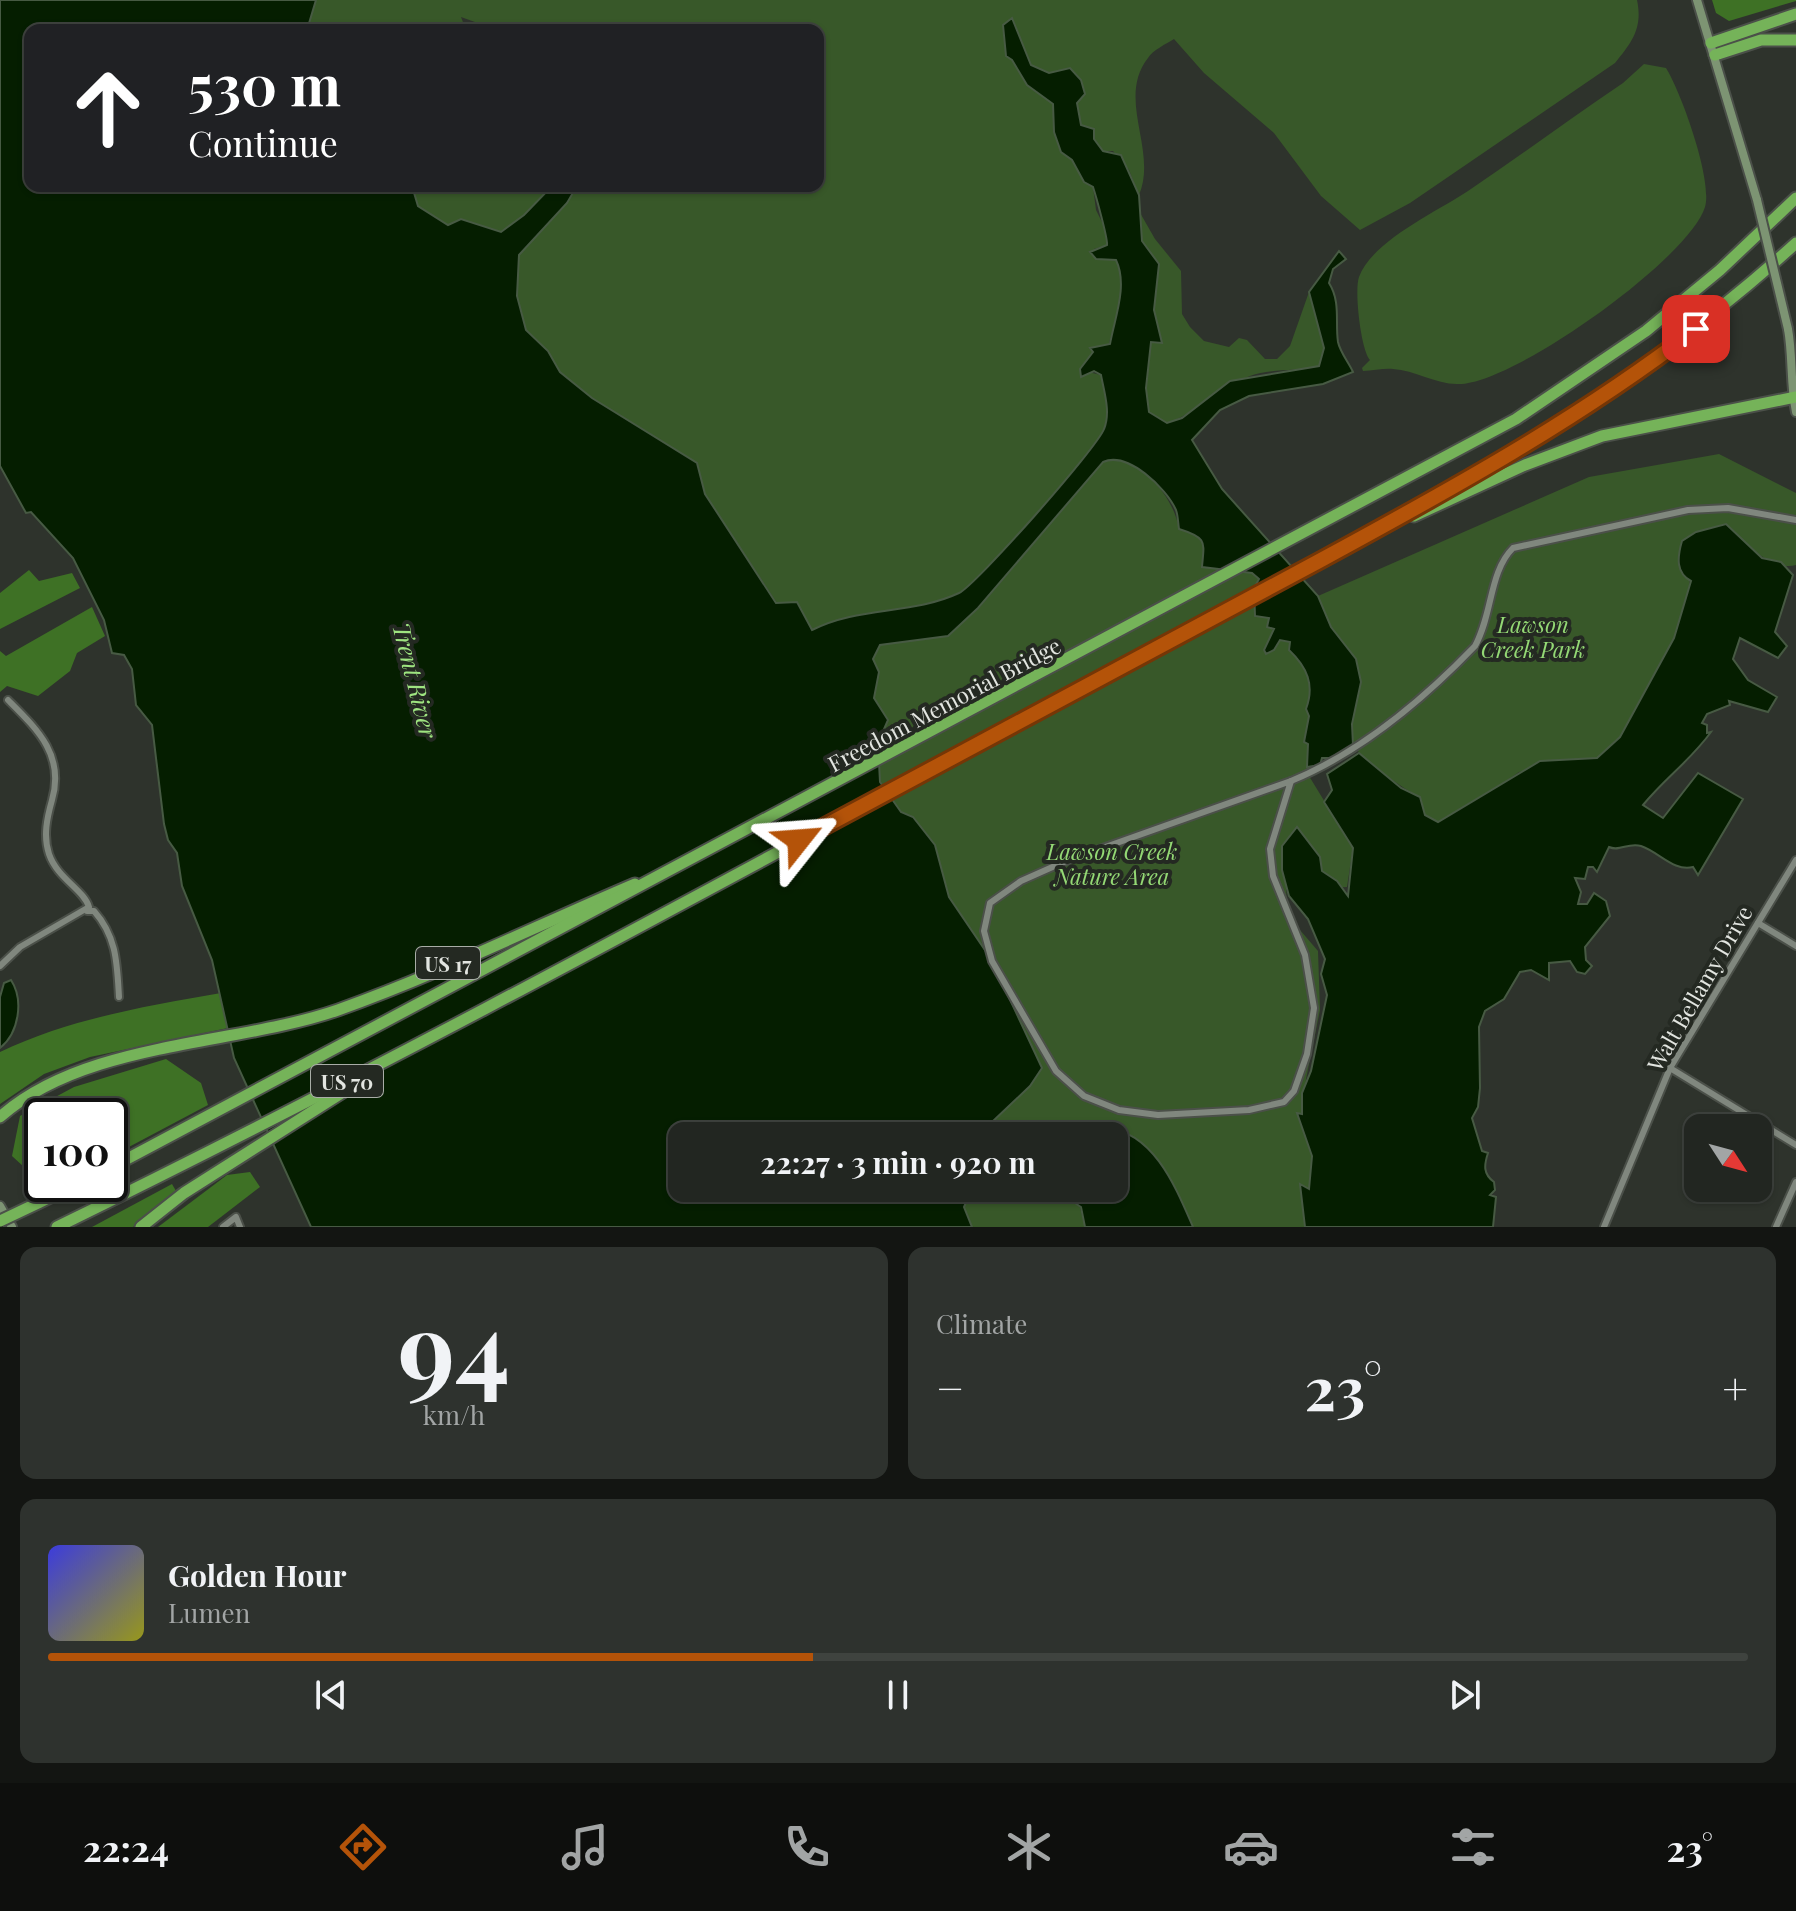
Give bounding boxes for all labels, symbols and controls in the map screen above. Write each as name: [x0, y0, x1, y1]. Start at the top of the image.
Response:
text: 530 m: [188, 46, 341, 121]
icon: ahead: [56, 56, 160, 160]
text: Continue: [188, 118, 338, 166]
pin: [1662, 295, 1730, 363]
icon: arrive: [1674, 307, 1718, 351]
park label: Lawson Creek Park: [1481, 609, 1585, 664]
water label: Trent River: [386, 619, 446, 742]
street label: Freedom Memorial Bridge: [822, 630, 1066, 778]
position arrow: [757, 798, 841, 882]
park label: Lawson Creek Nature Area: [1046, 836, 1177, 891]
street label: Walt Bellamy Drive: [1639, 900, 1759, 1077]
road number: US 17: [416, 947, 480, 979]
road number: US 70: [311, 1065, 383, 1097]
speed limit sign: 100: [24, 1098, 128, 1202]
north arrow: [1684, 1114, 1772, 1202]
map controls: [1684, 1114, 1772, 1202]
text: 22:27 · 3 min · 920 m: [760, 1142, 1036, 1182]
text: 94: [398, 1275, 510, 1414]
text: Climate: [936, 1306, 1027, 1341]
text: 23°: [1305, 1346, 1382, 1426]
text: −: [936, 1357, 964, 1416]
text: +: [1722, 1357, 1748, 1416]
text: km/h: [423, 1397, 485, 1432]
text: Golden Hour: [168, 1555, 347, 1595]
text: Lumen: [168, 1595, 250, 1630]
icon: previous: [309, 1673, 353, 1717]
icon: pause: [876, 1673, 920, 1717]
icon: next: [1443, 1673, 1487, 1717]
icon: directions: [335, 1819, 391, 1875]
icon: music: [557, 1819, 613, 1875]
icon: phone: [779, 1819, 835, 1875]
icon: climate: [1001, 1819, 1057, 1875]
icon: car: [1223, 1819, 1279, 1875]
icon: filters: [1445, 1819, 1501, 1875]
text: 22:24: [83, 1823, 169, 1871]
text: 23°: [1666, 1823, 1713, 1871]

